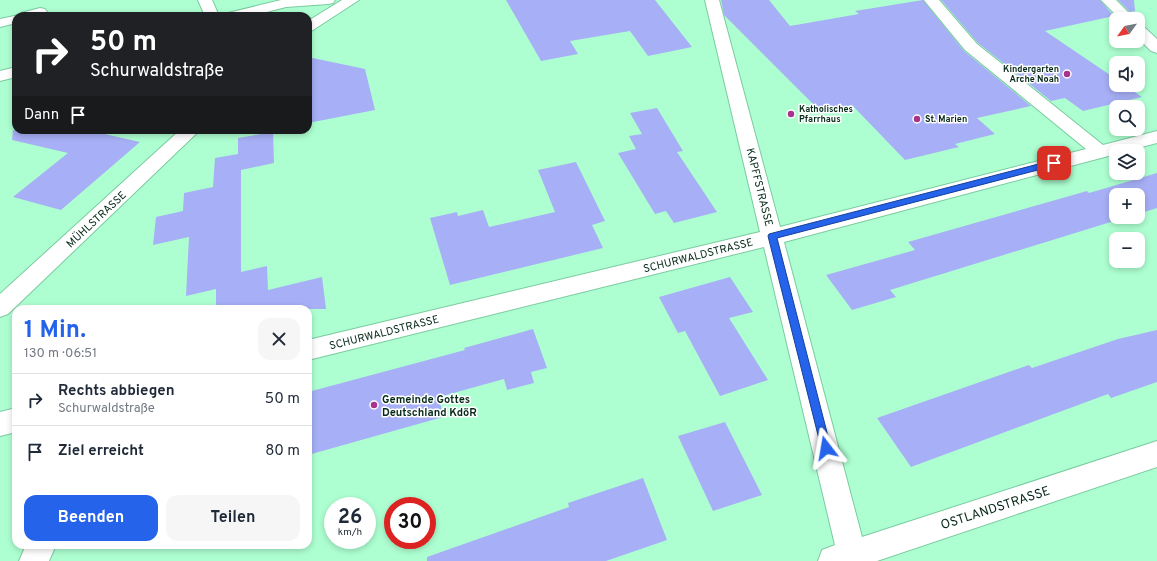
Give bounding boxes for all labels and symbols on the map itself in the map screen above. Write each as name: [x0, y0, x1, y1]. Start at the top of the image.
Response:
north arrow: [1109, 12, 1145, 48]
place label: Kindergarten Arche Noah: [1003, 64, 1059, 85]
marker: Kindergarten Arche Noah: [1062, 69, 1072, 79]
place label: Katholisches Pfarrhaus: [799, 104, 853, 125]
marker: Katholisches Pfarrhaus: [786, 109, 796, 119]
marker: St. Marien: [912, 114, 922, 124]
place label: St. Marien: [925, 114, 967, 125]
pin: [1037, 146, 1071, 180]
street label: KAPFFSTRASSE: [743, 147, 776, 228]
street label: MÜHLSTRASSE: [63, 188, 130, 251]
street label: SCHURWALDSTRASSE: [642, 236, 755, 276]
street label: SCHURWALDSTRASSE: [328, 313, 441, 353]
place label: Gemeinde Gottes Deutschland KdöR: [382, 393, 477, 420]
marker: Gemeinde Gottes Deutschland KdöR: [369, 400, 379, 410]
position arrow: [805, 427, 847, 469]
street label: OSTLANDSTRASSE: [939, 484, 1052, 534]
speed limit sign: 30: [384, 497, 436, 549]

